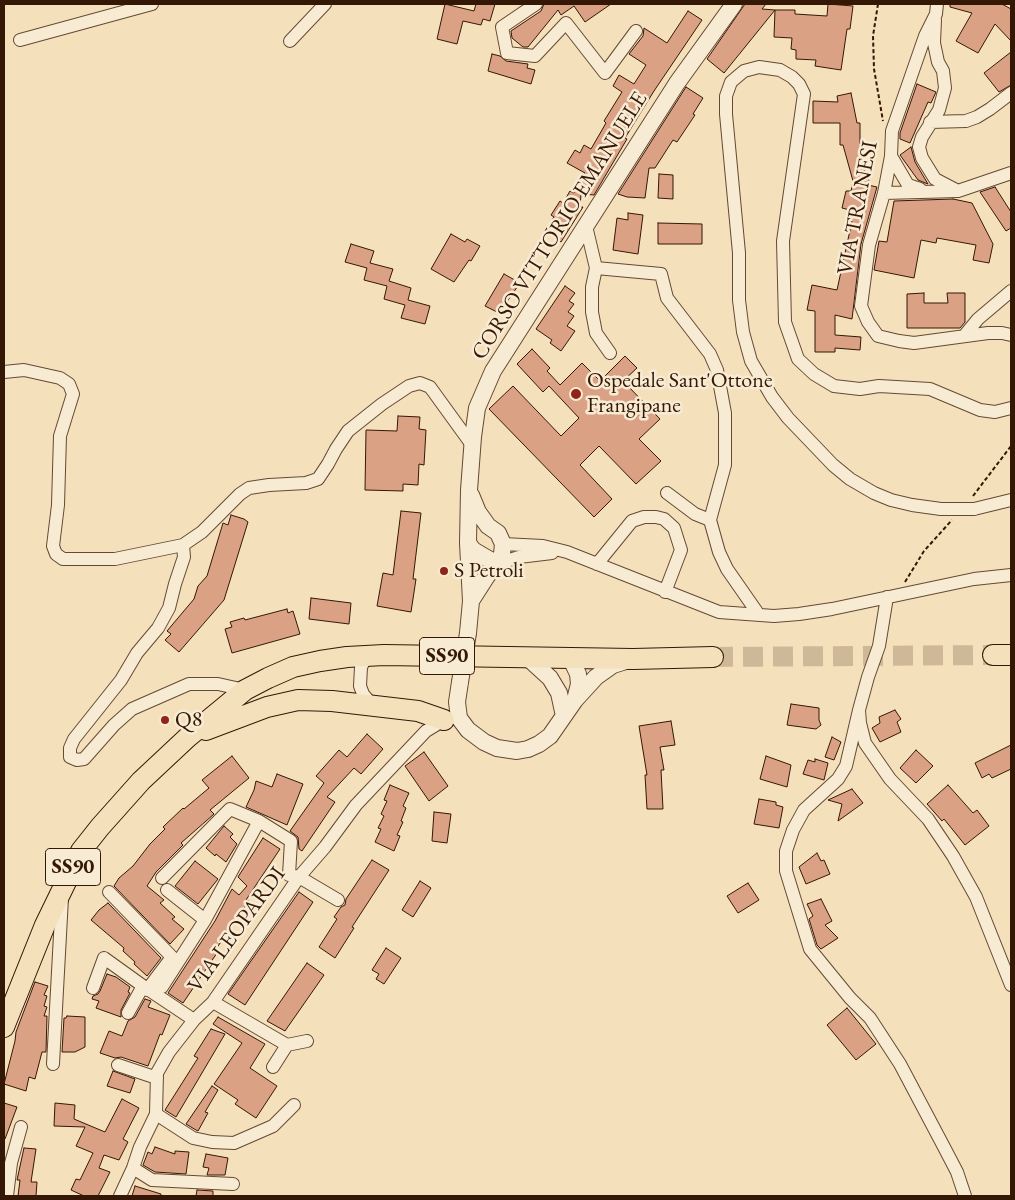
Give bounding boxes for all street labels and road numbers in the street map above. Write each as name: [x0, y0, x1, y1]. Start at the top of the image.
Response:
street label: CORSO VITTORIO EMANUELE: [466, 87, 654, 365]
street label: VIA TRANESI: [832, 139, 884, 277]
road number: SS90: [420, 637, 474, 674]
road number: SS90: [46, 849, 100, 886]
street label: VIA LEOPARDI: [183, 862, 291, 998]

